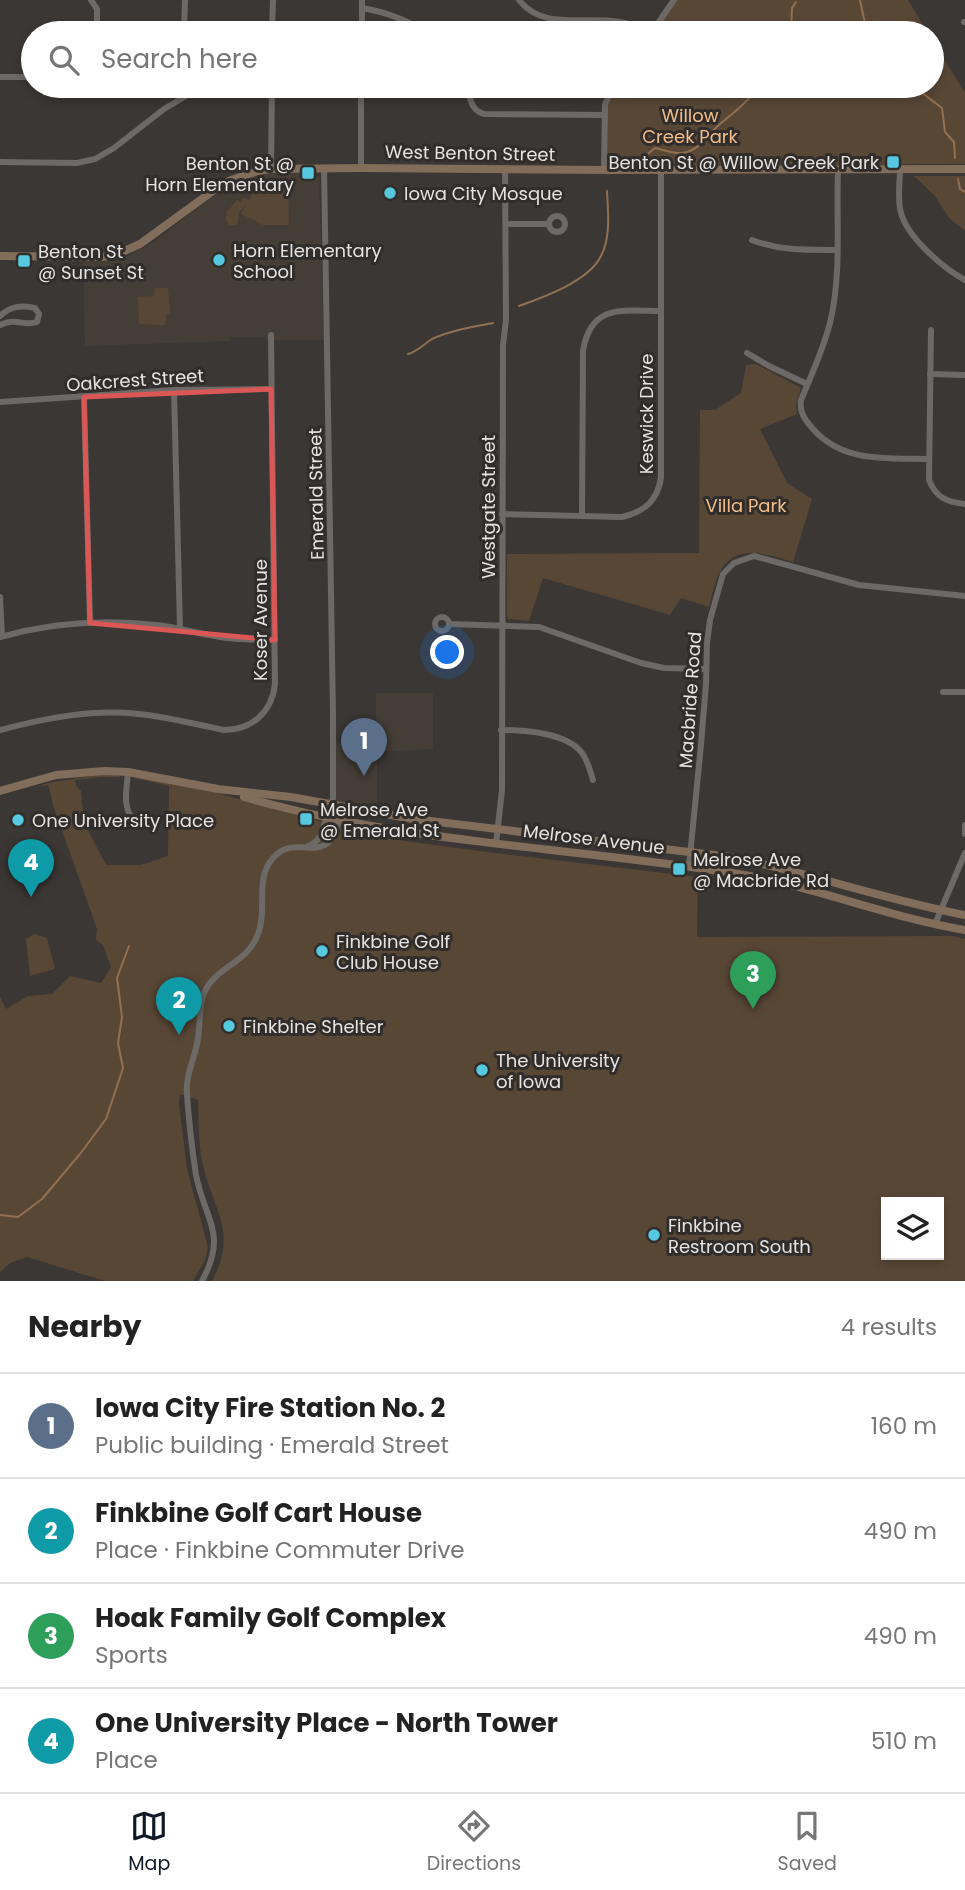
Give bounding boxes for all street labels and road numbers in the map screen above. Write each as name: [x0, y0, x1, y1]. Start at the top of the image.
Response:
street label: West Benton Street: [385, 139, 555, 167]
street label: Keswick Drive: [634, 354, 659, 474]
street label: Oakcrest Street: [65, 363, 205, 397]
street label: Emerald Street: [302, 428, 330, 560]
street label: Westgate Street: [476, 435, 501, 579]
street label: Koser Avenue: [248, 559, 273, 681]
street label: Macbride Road: [673, 631, 707, 769]
street label: Melrose Avenue: [522, 818, 666, 860]

